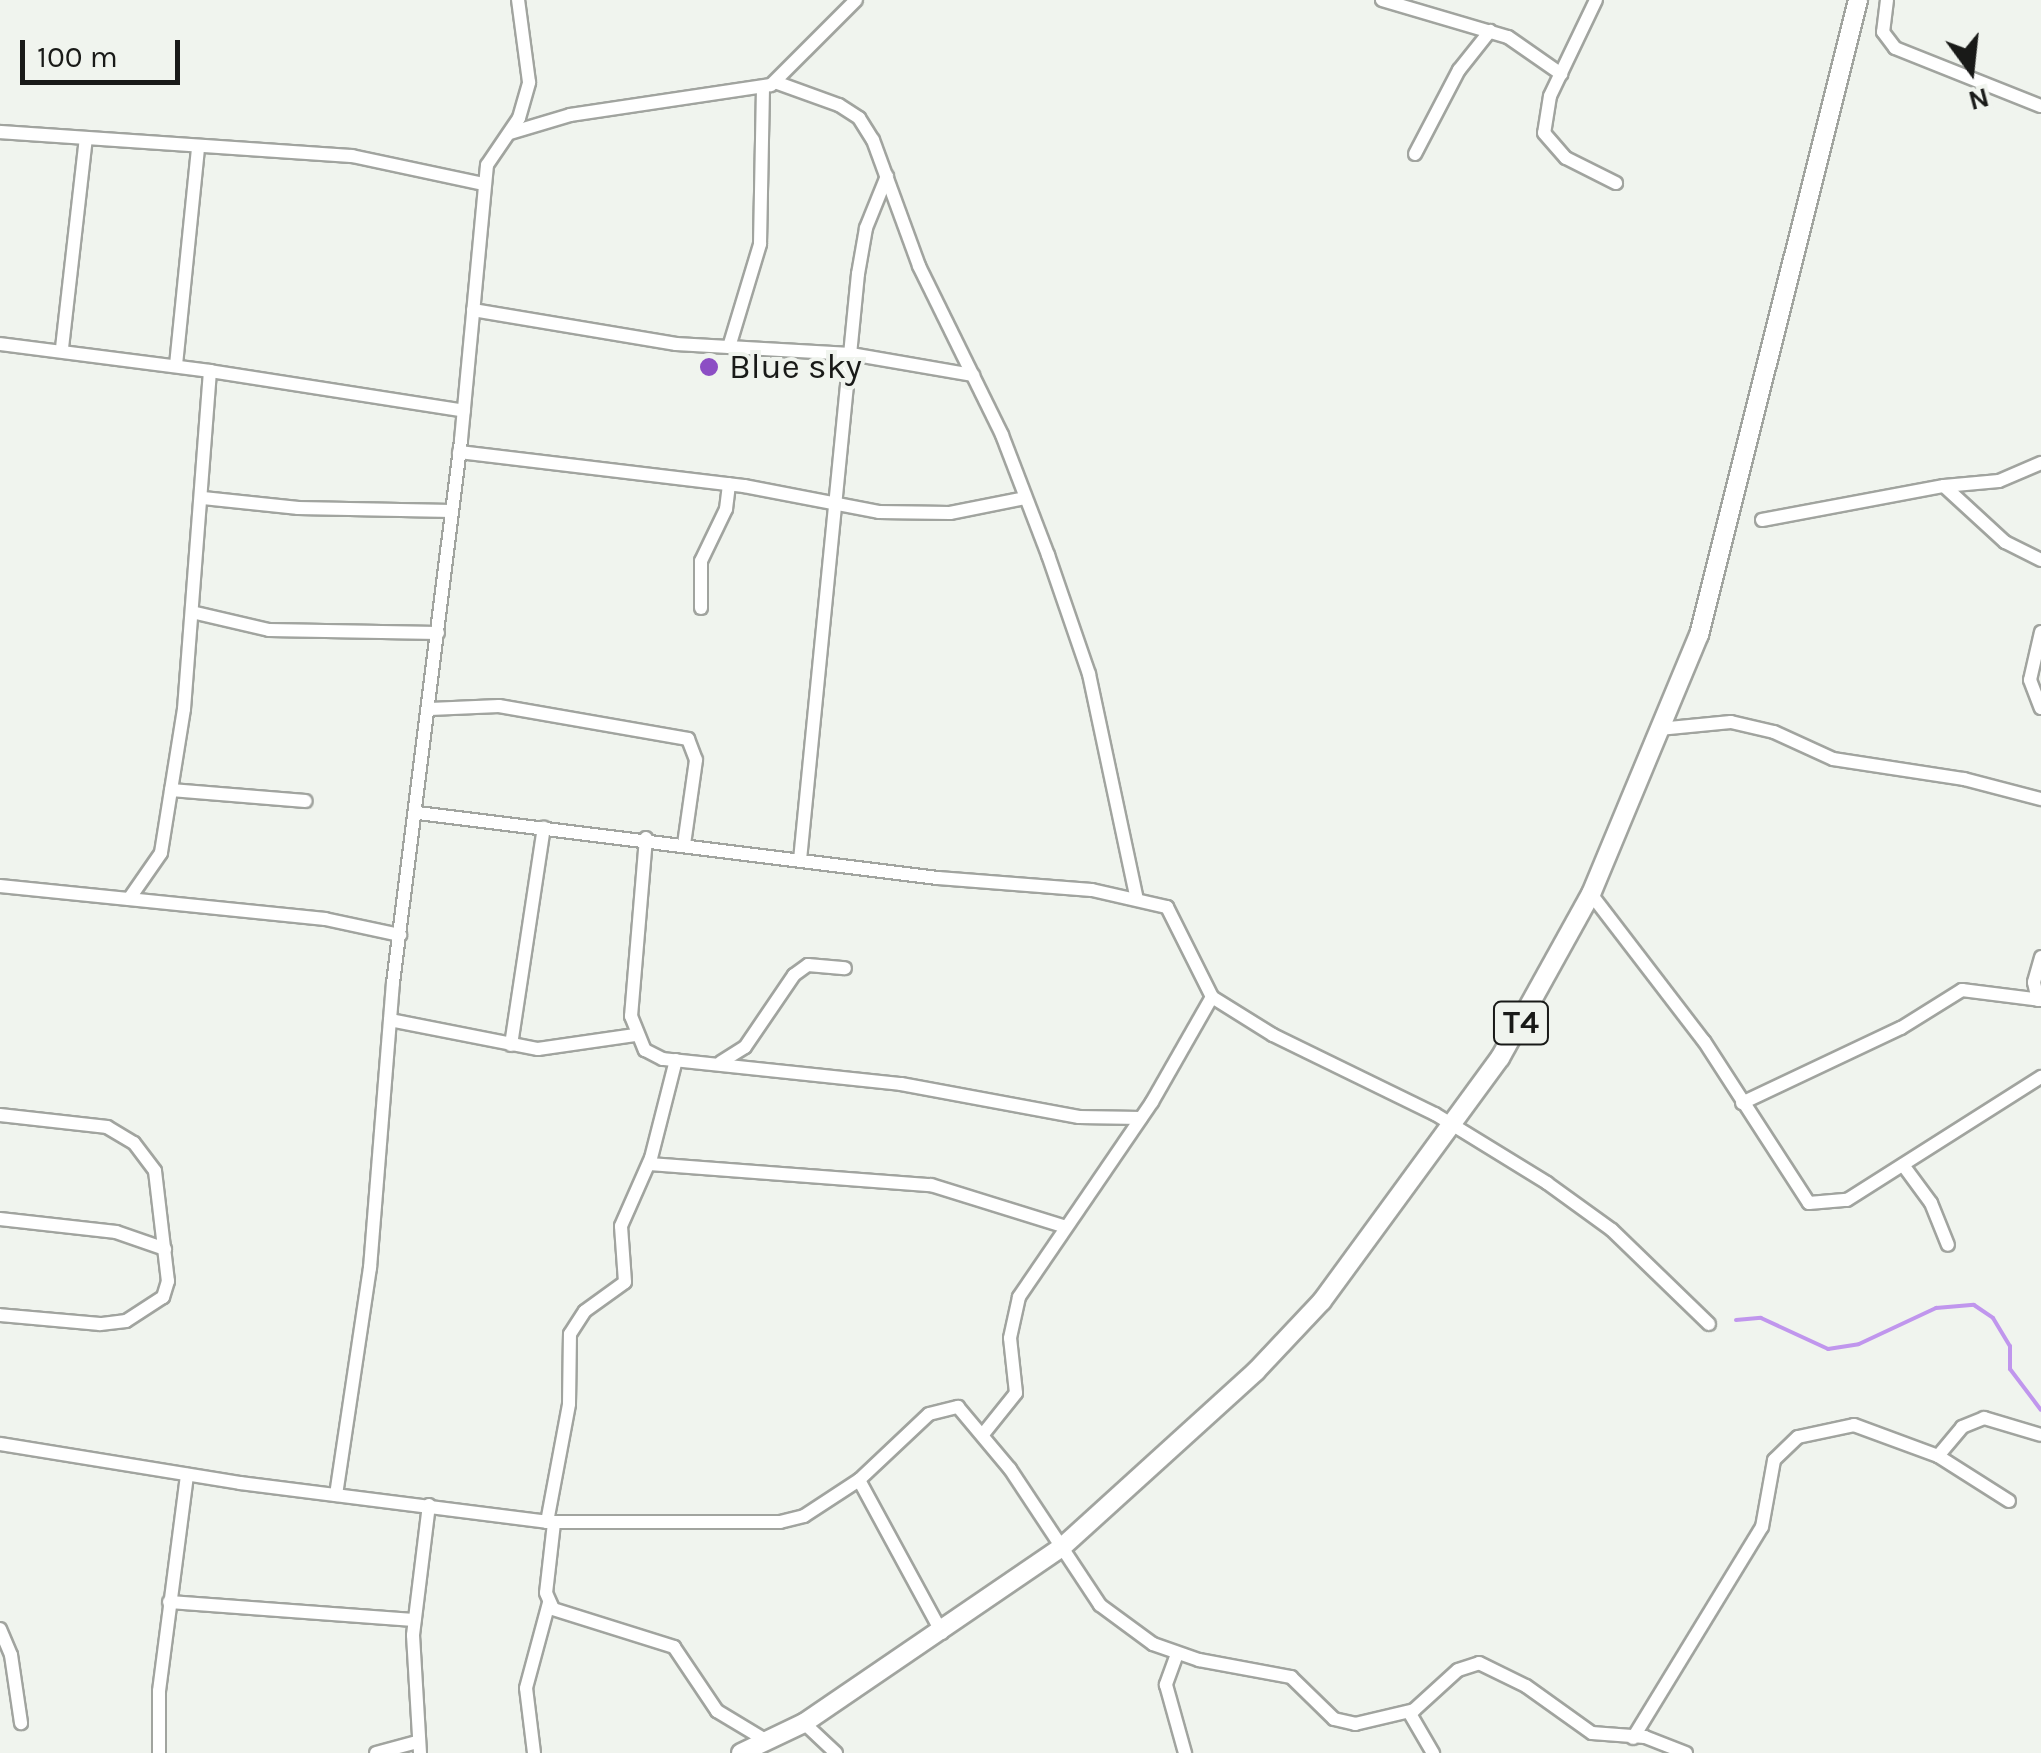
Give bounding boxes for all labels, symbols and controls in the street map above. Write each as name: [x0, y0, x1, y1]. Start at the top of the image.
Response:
scale bar: [25, 20, 185, 82]
north arrow: [1921, 20, 2021, 120]
text: 100 m: [37, 39, 118, 75]
text: N: [1965, 81, 1993, 118]
place label: Blue sky: [729, 346, 862, 388]
marker: Blue sky: [698, 356, 720, 378]
road number: T4: [1491, 996, 1551, 1050]

